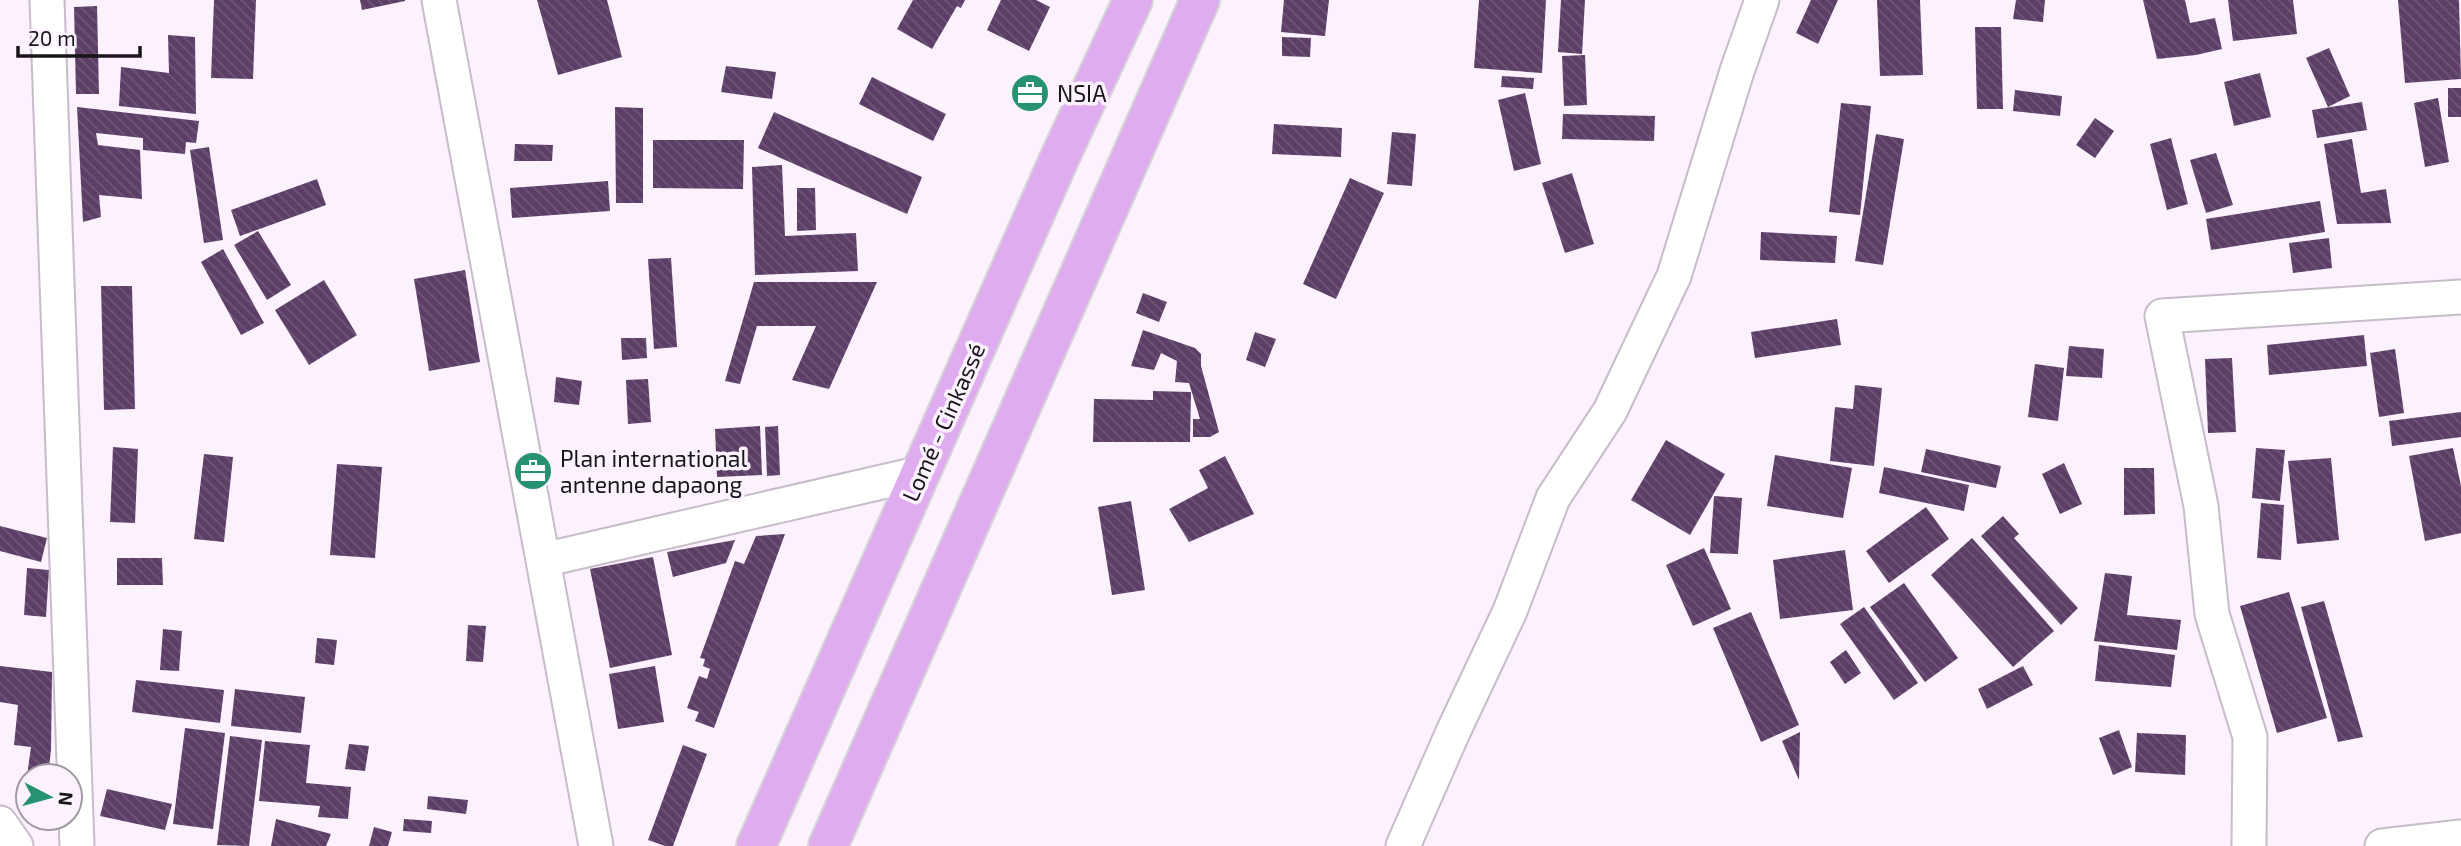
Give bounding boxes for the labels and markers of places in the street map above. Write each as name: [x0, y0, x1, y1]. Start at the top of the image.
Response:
office icon: NSIA: [1009, 72, 1051, 114]
place label: NSIA: [1057, 79, 1107, 107]
place label: Plan international antenne dapaong: [560, 444, 747, 498]
office icon: Plan international antenne dapaong: [512, 450, 554, 492]

